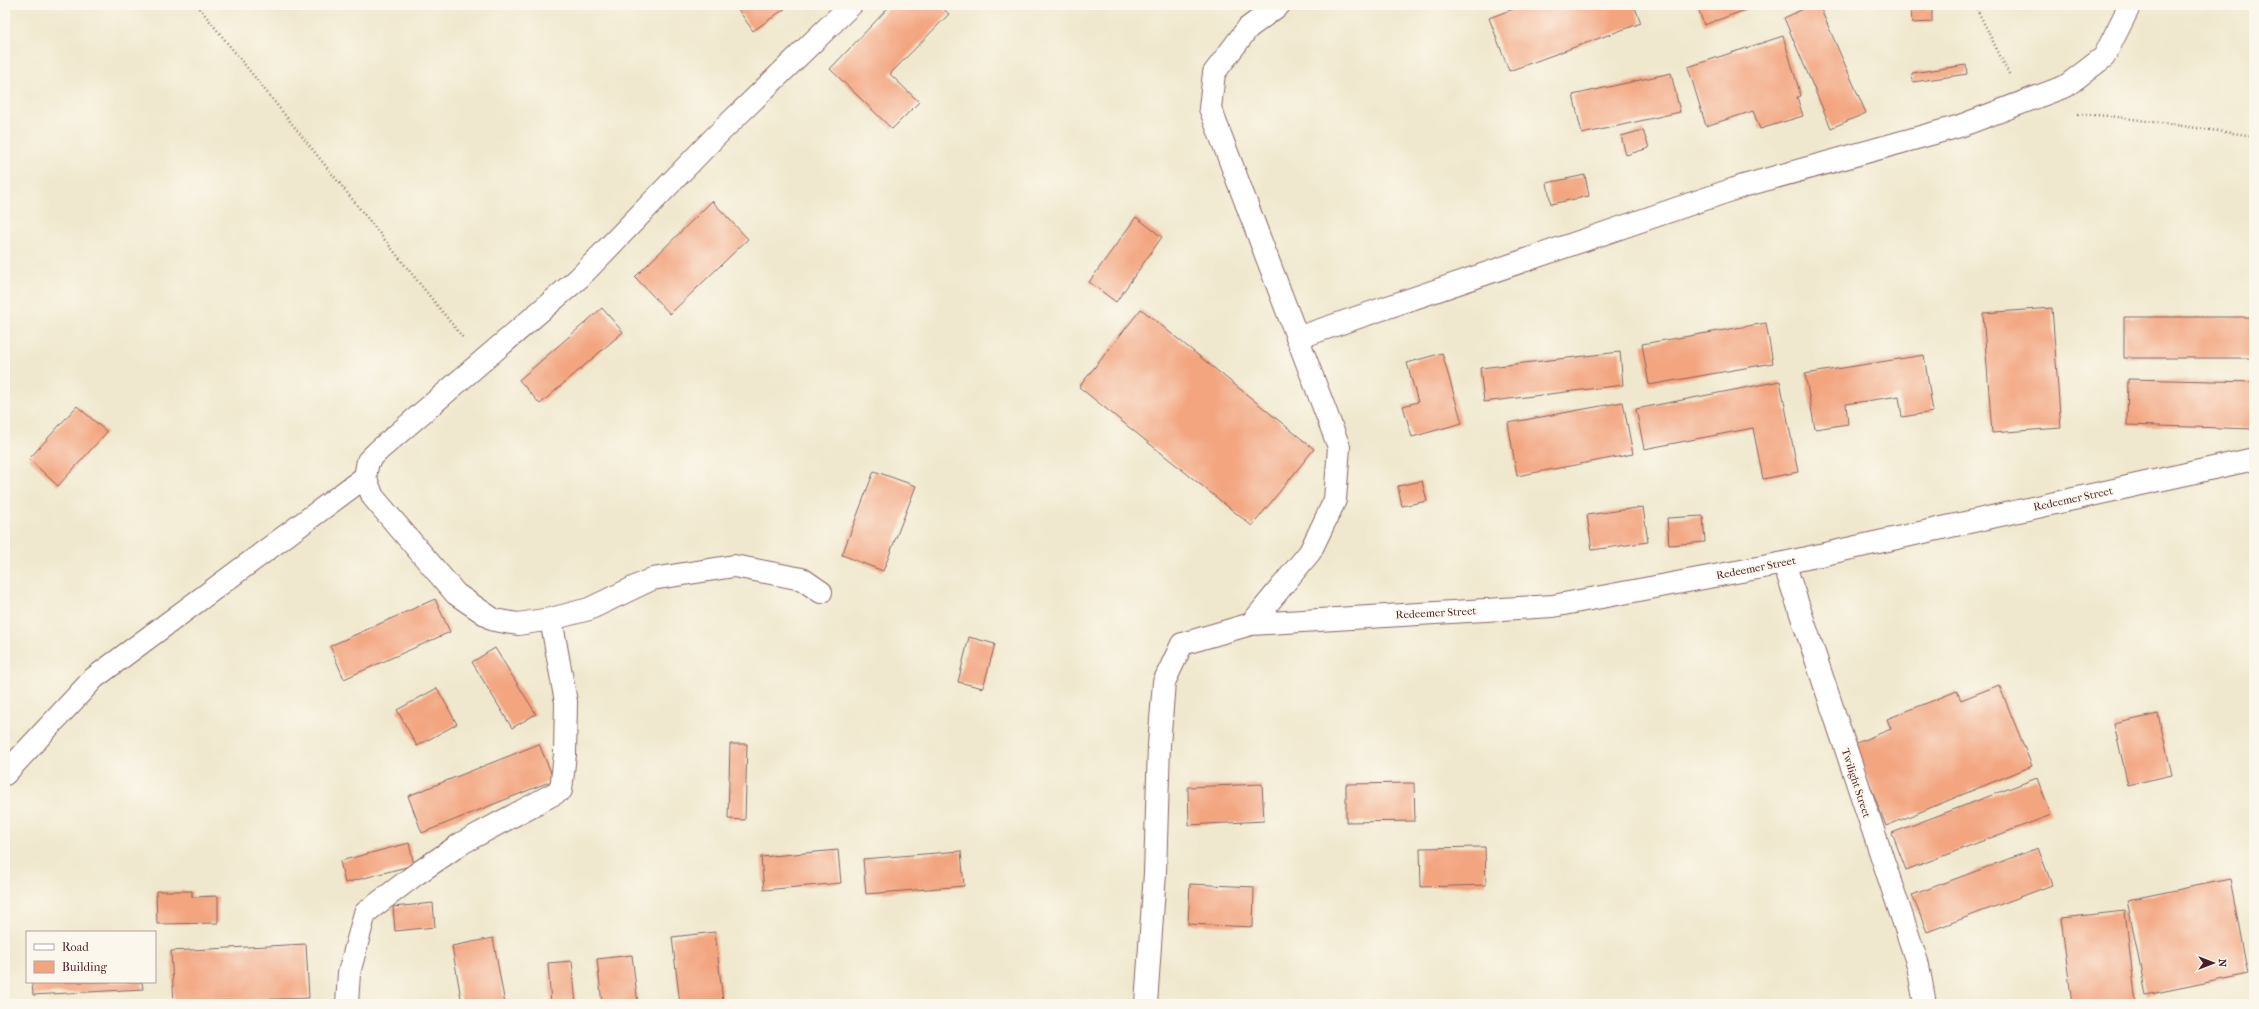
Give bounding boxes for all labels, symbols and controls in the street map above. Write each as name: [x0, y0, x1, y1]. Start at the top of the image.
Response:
street label: Redeemer Street: [2032, 484, 2114, 514]
street label: Redeemer Street: [1715, 554, 1797, 582]
street label: Redeemer Street: [1395, 604, 1477, 622]
street label: Twilight Street: [1839, 747, 1873, 819]
legend: [26, 931, 156, 983]
text: Road: [62, 940, 89, 954]
north arrow: [2193, 943, 2233, 983]
text: N: [2216, 959, 2229, 968]
text: Building: [62, 960, 107, 974]

